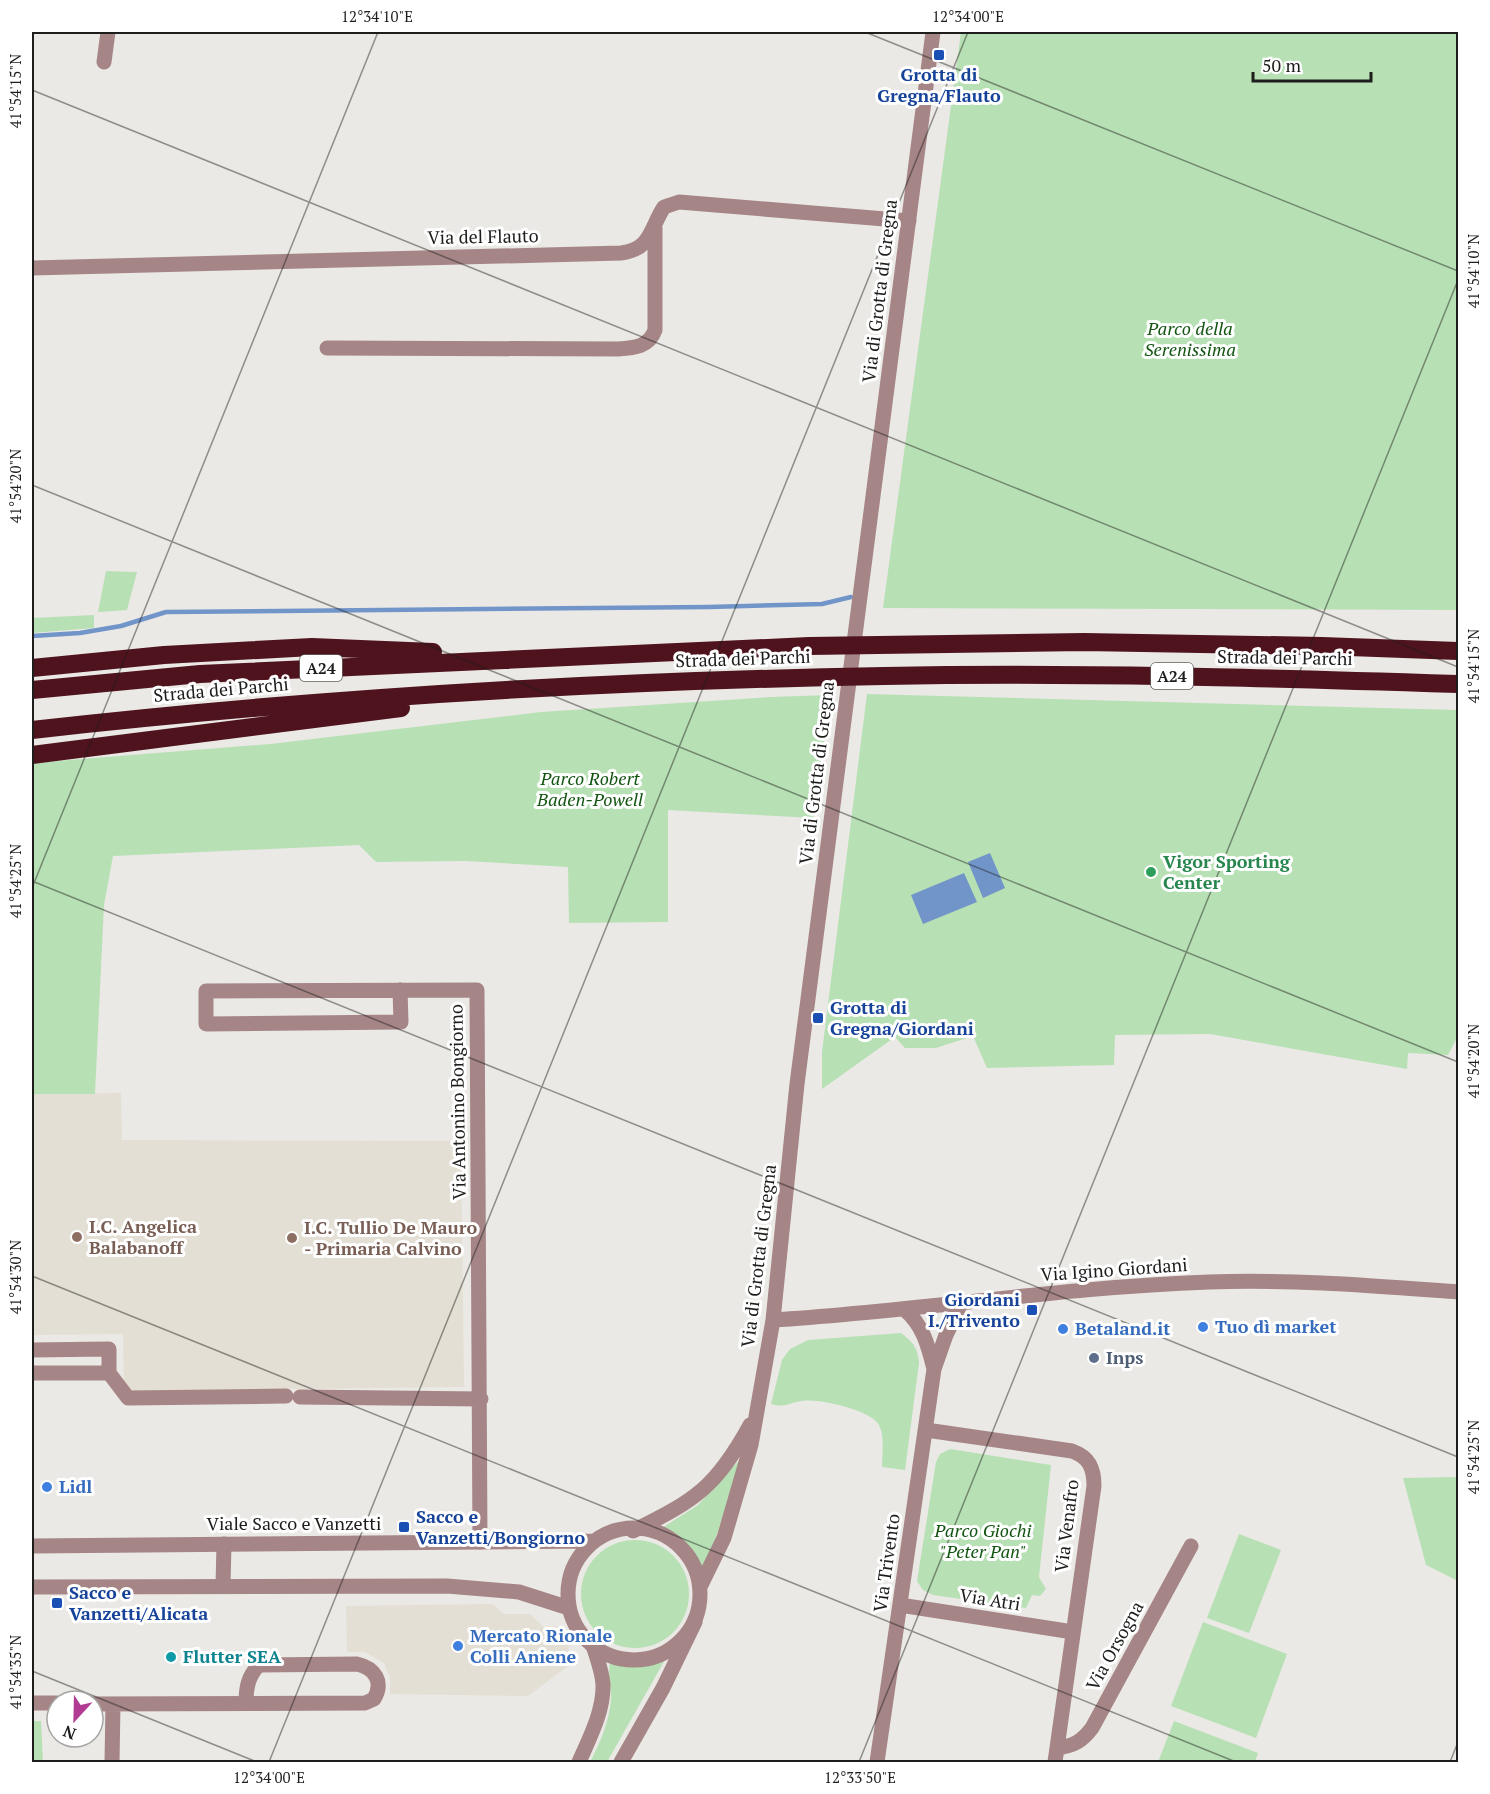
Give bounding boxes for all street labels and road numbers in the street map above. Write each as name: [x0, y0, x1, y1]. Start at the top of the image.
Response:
street label: Via di Grotta di Gregna: [856, 198, 902, 384]
street label: Via del Flauto: [427, 223, 539, 249]
street label: Strada dei Parchi: [675, 644, 811, 672]
street label: Strada dei Parchi: [1217, 644, 1353, 670]
road number: A24: [300, 655, 342, 681]
road number: A24: [1151, 663, 1193, 689]
street label: Strada dei Parchi: [152, 671, 290, 707]
street label: Via di Grotta di Gregna: [793, 680, 839, 866]
street label: Via Antonino Bongiorno: [443, 1004, 471, 1200]
street label: Via di Grotta di Gregna: [735, 1163, 781, 1349]
street label: Via Igino Giordani: [1040, 1252, 1188, 1286]
street label: Via Venafro: [1048, 1478, 1084, 1574]
street label: Viale Sacco e Vanzetti: [207, 1511, 381, 1535]
street label: Via Trivento: [867, 1512, 905, 1614]
street label: Via Atri: [958, 1582, 1022, 1616]
street label: Via Orsogna: [1080, 1597, 1148, 1694]

